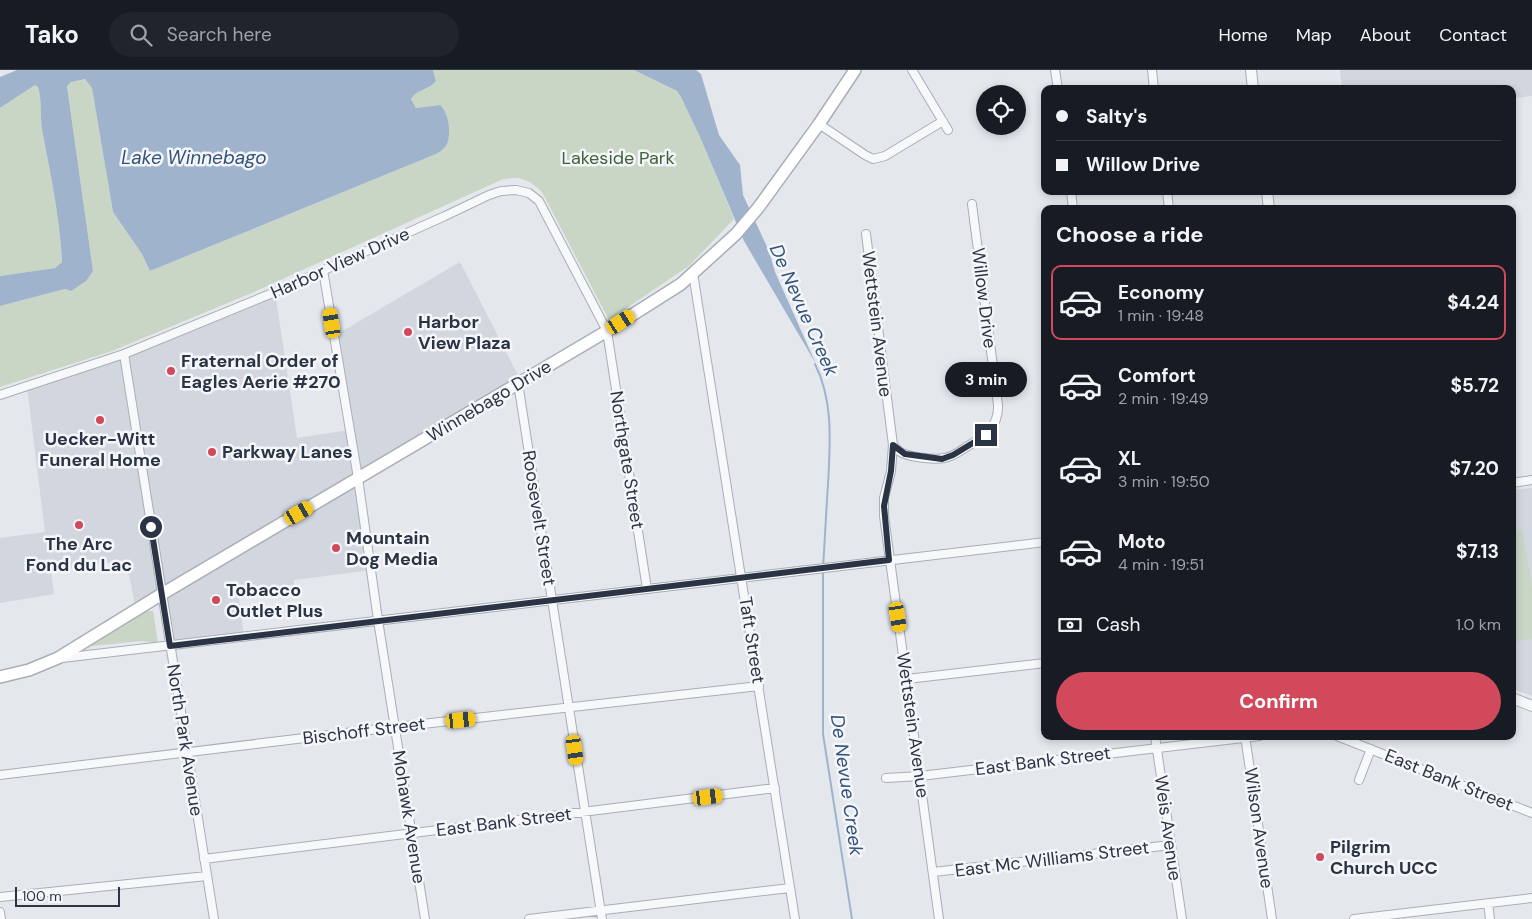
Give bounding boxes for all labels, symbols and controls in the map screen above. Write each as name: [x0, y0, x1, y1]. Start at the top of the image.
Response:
search box: [109, 12, 459, 57]
text: Tako: [25, 19, 79, 50]
icon: search: [127, 21, 155, 49]
text: Search here: [167, 22, 272, 47]
text: Home: [1218, 23, 1268, 47]
text: Map: [1296, 23, 1332, 47]
text: About: [1360, 23, 1411, 47]
text: Contact: [1439, 23, 1507, 47]
map controls: [976, 85, 1026, 135]
button: locate: [976, 85, 1026, 135]
text: Salty's: [1086, 104, 1147, 129]
water label: Lake Winnebago: [121, 145, 267, 170]
park label: Lakeside Park: [561, 146, 675, 170]
text: Willow Drive: [1086, 152, 1200, 177]
text: Choose a ride: [1056, 220, 1204, 249]
street label: Harbor View Drive: [267, 222, 413, 304]
water label: De Nevue Creek: [764, 240, 844, 380]
street label: Willow Drive: [966, 246, 1002, 350]
street label: Wettstein Avenue: [856, 250, 898, 398]
icon: car: [1058, 280, 1103, 325]
text: Economy: [1118, 280, 1205, 305]
text: $4.24: [1447, 290, 1499, 315]
text: 1 min · 19:48: [1118, 305, 1204, 326]
car: [322, 307, 341, 339]
car: [604, 308, 637, 336]
place label: Harbor View Plaza: [418, 310, 511, 355]
marker: Harbor View Plaza: [402, 326, 414, 338]
place label: Fraternal Order of Eagles Aerie #270: [181, 349, 341, 394]
street label: Winnebago Drive: [422, 354, 556, 448]
callout: 3 min: [945, 362, 1027, 398]
icon: car: [1058, 363, 1103, 408]
text: Comfort: [1118, 363, 1196, 388]
marker: Fraternal Order of Eagles Aerie #270: [165, 365, 177, 377]
text: 3 min: [965, 369, 1007, 390]
text: $5.72: [1451, 373, 1499, 398]
text: 2 min · 19:49: [1118, 388, 1208, 409]
street label: Northgate Street: [604, 389, 650, 531]
marker: Uecker-Witt Funeral Home: [94, 414, 106, 426]
route end: [975, 424, 997, 446]
place label: Uecker-Witt Funeral Home: [39, 427, 161, 472]
place label: Parkway Lanes: [222, 440, 353, 464]
marker: Parkway Lanes: [206, 446, 218, 458]
icon: car: [1058, 446, 1103, 491]
text: XL: [1118, 446, 1141, 471]
street label: Roosevelt Street: [516, 449, 562, 587]
text: $7.20: [1449, 456, 1499, 481]
text: 3 min · 19:50: [1118, 471, 1210, 492]
car: [282, 499, 315, 527]
route start: [140, 516, 162, 538]
marker: The Arc Fond du Lac: [73, 519, 85, 531]
place label: Mountain Dog Media: [346, 526, 438, 571]
icon: car: [1058, 529, 1103, 574]
text: Moto: [1118, 529, 1166, 554]
place label: The Arc Fond du Lac: [26, 532, 132, 577]
text: $7.13: [1456, 539, 1499, 564]
marker: Mountain Dog Media: [330, 542, 342, 554]
text: 4 min · 19:51: [1118, 554, 1204, 575]
place label: Tobacco Outlet Plus: [226, 578, 323, 623]
marker: Tobacco Outlet Plus: [210, 594, 222, 606]
street label: Taft Street: [733, 595, 771, 685]
car: [888, 601, 907, 633]
icon: cash: [1056, 611, 1084, 639]
text: Cash: [1096, 612, 1140, 637]
text: 1.0 km: [1456, 614, 1501, 635]
street label: Wettstein Avenue: [891, 651, 935, 799]
street label: North Park Avenue: [161, 662, 209, 818]
button: Confirm: [1056, 672, 1501, 730]
car: [445, 711, 476, 729]
street label: Bischoff Street: [301, 712, 427, 750]
water label: De Nevue Creek: [825, 713, 869, 857]
car: [565, 734, 584, 766]
street label: East Bank Street: [974, 741, 1112, 781]
street label: East Bank Street: [1381, 743, 1517, 817]
street label: Mohawk Avenue: [387, 749, 431, 885]
street label: Wilson Avenue: [1239, 766, 1279, 890]
street label: Weis Avenue: [1149, 774, 1187, 882]
car: [692, 788, 723, 806]
street label: East Bank Street: [435, 802, 573, 842]
street label: East Mc Williams Street: [954, 835, 1150, 883]
place label: Pilgrim Church UCC: [1330, 835, 1438, 880]
marker: Pilgrim Church UCC: [1314, 851, 1326, 863]
scale bar: [15, 884, 120, 907]
text: 100 m: [22, 887, 62, 905]

